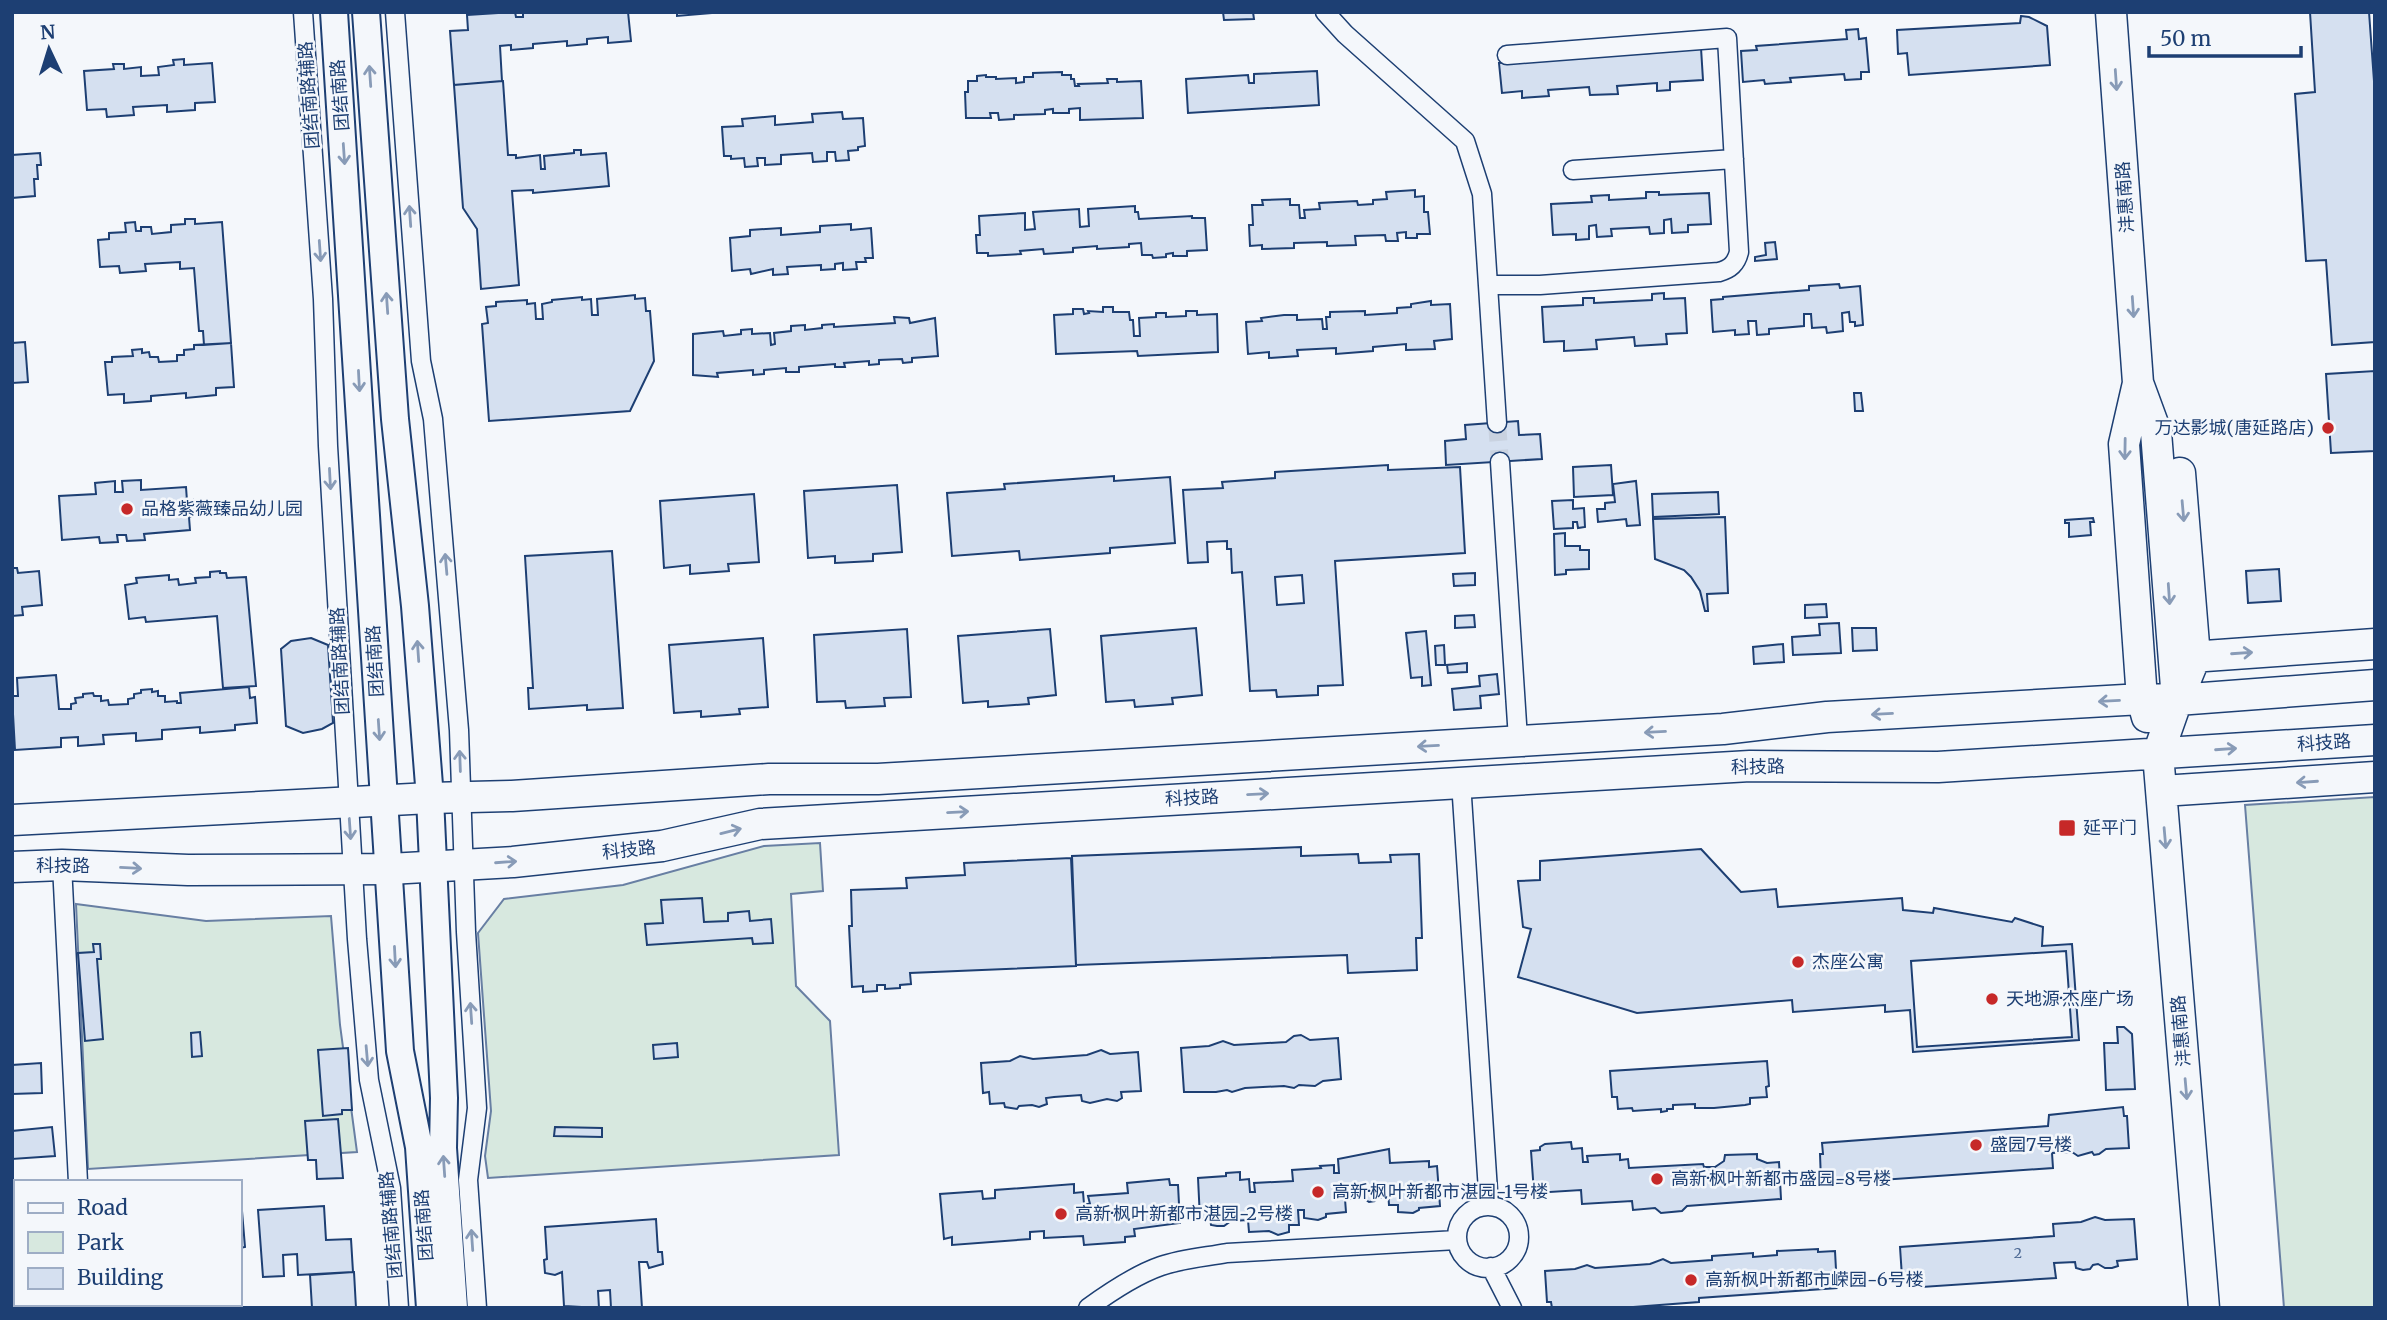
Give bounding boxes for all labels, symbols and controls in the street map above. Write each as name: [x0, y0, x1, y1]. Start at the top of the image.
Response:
north arrow: [14, 14, 84, 84]
scale bar: [2149, 14, 2301, 58]
text: N: [39, 20, 56, 45]
text: 50 m: [2160, 25, 2211, 52]
street label: 团结南路辅路: [293, 40, 324, 150]
street label: 团结南路: [326, 58, 353, 132]
one-way arrow: [363, 65, 376, 88]
one-way arrow: [2110, 69, 2123, 91]
one-way arrow: [338, 142, 351, 164]
street label: 沣惠南路: [2111, 160, 2138, 234]
one-way arrow: [404, 205, 417, 228]
one-way arrow: [314, 240, 327, 262]
one-way arrow: [380, 292, 393, 315]
one-way arrow: [2127, 295, 2140, 318]
one-way arrow: [353, 369, 366, 391]
place label: 万达影城(唐延路店): [2155, 416, 2314, 439]
marker: 万达影城(唐延路店): [2320, 420, 2336, 436]
one-way arrow: [2118, 437, 2132, 460]
one-way arrow: [324, 467, 337, 489]
place label: 品格紫薇臻品幼儿园: [141, 497, 303, 520]
one-way arrow: [2177, 499, 2190, 522]
marker: 品格紫薇臻品幼儿园: [119, 501, 135, 517]
one-way arrow: [439, 553, 452, 576]
one-way arrow: [2163, 582, 2176, 605]
street label: 团结南路辅路: [325, 606, 354, 716]
street label: 团结南路: [361, 624, 388, 698]
one-way arrow: [411, 641, 424, 663]
one-way arrow: [2230, 646, 2252, 659]
one-way arrow: [2098, 694, 2121, 707]
one-way arrow: [1871, 707, 1894, 720]
one-way arrow: [373, 718, 386, 741]
one-way arrow: [1644, 726, 1667, 739]
street label: 科技路: [2296, 729, 2352, 756]
one-way arrow: [1417, 739, 1440, 752]
one-way arrow: [2215, 743, 2238, 756]
one-way arrow: [454, 750, 467, 773]
street label: 科技路: [1731, 755, 1785, 778]
one-way arrow: [2296, 776, 2318, 789]
street label: 科技路: [1164, 785, 1220, 810]
one-way arrow: [1246, 787, 1269, 800]
one-way arrow: [946, 805, 968, 818]
place label: 延平门: [2083, 816, 2137, 839]
one-way arrow: [344, 817, 357, 840]
marker: 延平门: [2057, 818, 2077, 838]
one-way arrow: [719, 824, 742, 837]
one-way arrow: [2159, 826, 2172, 849]
street label: 科技路: [601, 835, 657, 864]
street label: 科技路: [36, 854, 90, 877]
one-way arrow: [494, 855, 517, 868]
one-way arrow: [119, 861, 142, 874]
one-way arrow: [388, 945, 401, 968]
place label: 杰座公寓: [1812, 950, 1884, 973]
marker: 杰座公寓: [1790, 954, 1806, 970]
place label: 天地源·杰座广场: [2006, 987, 2134, 1010]
marker: 天地源·杰座广场: [1984, 991, 2000, 1007]
street label: 沣惠南路: [2166, 994, 2195, 1068]
one-way arrow: [464, 1002, 477, 1025]
one-way arrow: [361, 1044, 374, 1067]
one-way arrow: [2180, 1077, 2193, 1100]
place label: 盛园7号楼: [1990, 1133, 2072, 1156]
marker: 盛园7号楼: [1968, 1137, 1984, 1153]
one-way arrow: [437, 1156, 450, 1178]
place label: 高新·枫叶新都市盛园-8号楼: [1671, 1167, 1891, 1190]
street label: 团结南路辅路: [374, 1170, 407, 1280]
marker: 高新·枫叶新都市盛园-8号楼: [1649, 1171, 1665, 1187]
legend: [14, 1180, 242, 1306]
place label: 高新·枫叶新都市湛园-1号楼: [1332, 1180, 1548, 1203]
marker: 高新·枫叶新都市湛园-1号楼: [1310, 1184, 1326, 1200]
street label: 团结南路: [410, 1188, 437, 1262]
text: Road: [77, 1194, 128, 1221]
place label: 高新·枫叶新都市湛园-2号楼: [1075, 1202, 1293, 1225]
marker: 高新·枫叶新都市湛园-2号楼: [1053, 1206, 1069, 1222]
one-way arrow: [466, 1228, 479, 1251]
text: Park: [77, 1229, 124, 1256]
house number: 2: [2014, 1244, 2022, 1262]
text: Building: [77, 1264, 164, 1291]
place label: 高新枫叶新都市嵘园-6号楼: [1705, 1268, 1924, 1291]
marker: 高新枫叶新都市嵘园-6号楼: [1683, 1272, 1699, 1288]

